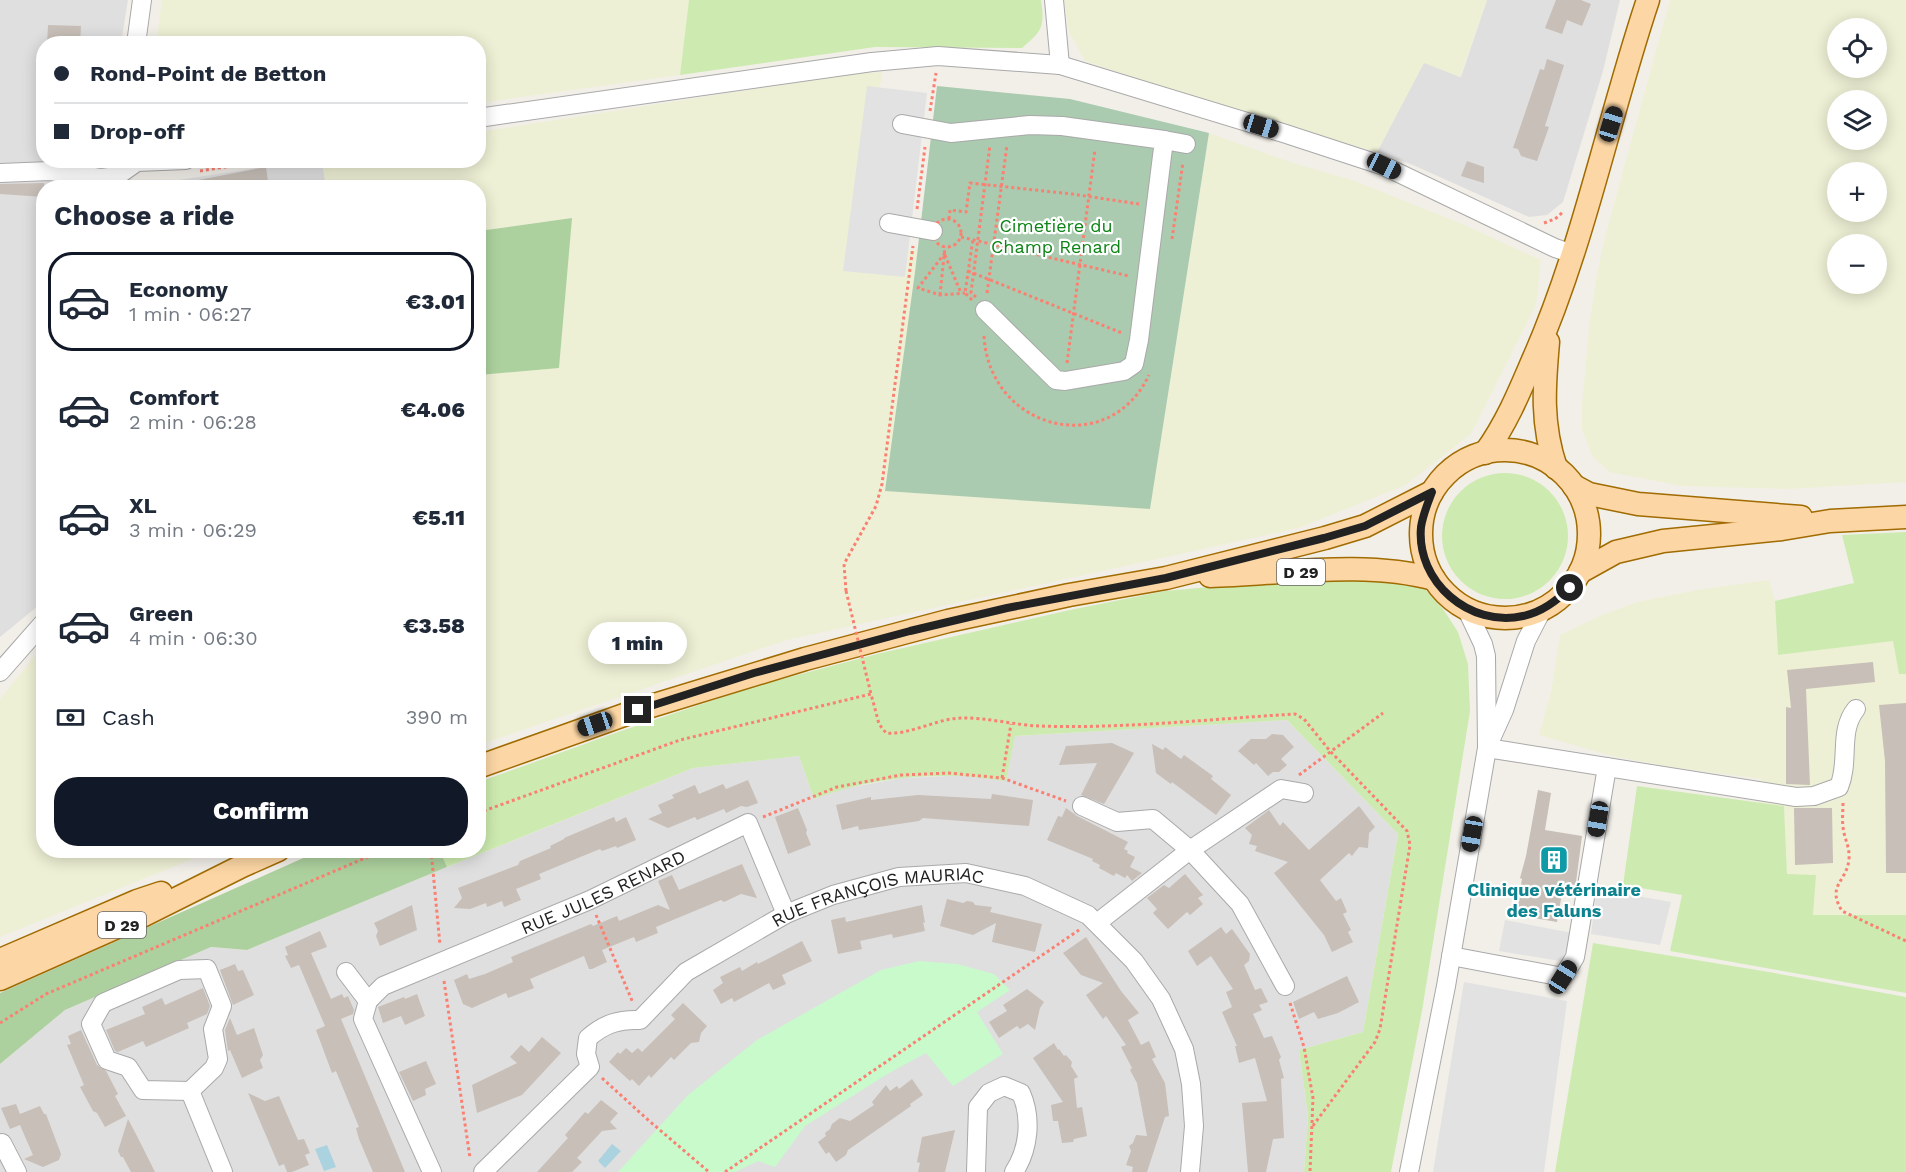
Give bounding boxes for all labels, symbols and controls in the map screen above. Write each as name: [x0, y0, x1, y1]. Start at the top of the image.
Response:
map controls: [1827, 18, 1887, 294]
button: locate: [1827, 18, 1887, 78]
text: Rond-Point de Betton: [90, 61, 326, 86]
button: layers: [1827, 90, 1887, 150]
car: [1597, 104, 1625, 144]
car: [1241, 112, 1281, 140]
text: Drop-off: [90, 119, 185, 144]
car: [1364, 150, 1404, 182]
button: +: [1827, 162, 1887, 222]
text: Choose a ride: [54, 200, 234, 232]
park label: Cimetière du Champ Renard: [991, 215, 1121, 257]
button: −: [1827, 234, 1887, 294]
icon: car: [57, 275, 111, 329]
text: Economy: [129, 277, 228, 302]
text: €3.01: [406, 289, 465, 314]
text: 1 min · 06:27: [129, 302, 252, 326]
icon: car: [57, 383, 111, 437]
text: Comfort: [129, 385, 219, 410]
text: €4.06: [401, 397, 465, 422]
text: 2 min · 06:28: [129, 410, 257, 434]
icon: car: [57, 491, 111, 545]
text: XL: [129, 493, 157, 518]
text: €5.11: [413, 505, 465, 530]
text: 3 min · 06:29: [129, 518, 257, 542]
road number: D 29: [1277, 559, 1325, 585]
route start: [1556, 574, 1583, 601]
icon: car: [57, 599, 111, 653]
text: Green: [129, 601, 193, 626]
text: €3.58: [403, 613, 465, 638]
callout: 1 min: [588, 623, 688, 665]
text: 4 min · 06:30: [129, 626, 258, 650]
text: 1 min: [612, 631, 663, 655]
route end: [624, 696, 651, 723]
icon: cash: [54, 701, 87, 734]
text: Cash: [102, 705, 155, 730]
text: 390 m: [406, 705, 468, 729]
car: [575, 710, 615, 738]
button: Confirm: [54, 777, 468, 846]
car: [1586, 800, 1610, 838]
car: [1460, 815, 1484, 853]
building icon: Clinique vétérinaire des Faluns: [1538, 844, 1570, 876]
street label: RUE JULES RENARD: [518, 845, 688, 938]
street label: RUE FRANÇOIS MAURIAC: [767, 862, 986, 931]
place label: Clinique vétérinaire des Faluns: [1467, 879, 1641, 921]
road number: D 29: [98, 912, 146, 938]
car: [1546, 957, 1580, 997]

